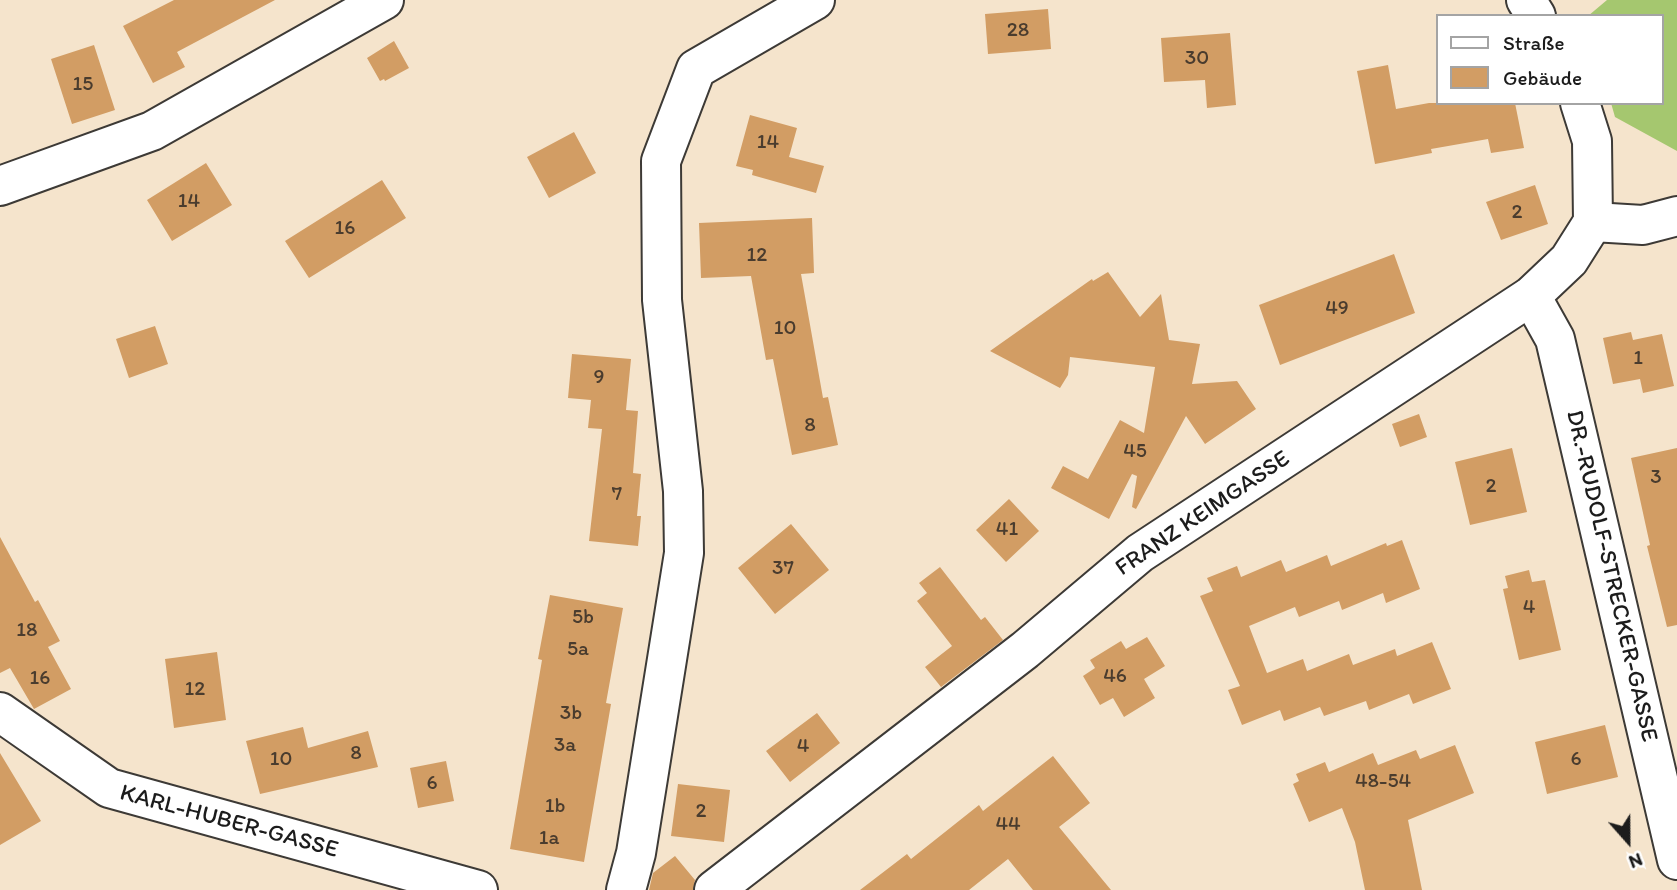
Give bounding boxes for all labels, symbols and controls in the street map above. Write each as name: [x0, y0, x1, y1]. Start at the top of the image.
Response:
legend: [1436, 14, 1663, 105]
house number: 28: [1007, 18, 1029, 44]
text: Straße: [1503, 30, 1564, 55]
house number: 30: [1185, 46, 1209, 72]
text: Gebäude: [1503, 65, 1582, 90]
house number: 15: [73, 72, 93, 98]
house number: 14: [757, 130, 779, 156]
house number: 14: [178, 189, 200, 215]
house number: 2: [1511, 200, 1523, 226]
house number: 16: [335, 216, 355, 242]
house number: 12: [747, 243, 767, 269]
house number: 49: [1325, 296, 1349, 322]
house number: 10: [774, 316, 796, 342]
house number: 1: [1633, 346, 1643, 372]
house number: 9: [594, 365, 604, 391]
street label: DR.-RUDOLF-STRECKER-GASSE: [1559, 407, 1663, 745]
house number: 8: [804, 413, 816, 439]
house number: 45: [1123, 439, 1147, 465]
street label: FRANZ KEIMGASSE: [1110, 445, 1296, 583]
house number: 3: [1650, 465, 1662, 491]
house number: 2: [1485, 474, 1497, 500]
house number: 7: [612, 482, 622, 508]
house number: 41: [996, 517, 1018, 543]
house number: 37: [772, 556, 794, 582]
house number: 4: [1523, 595, 1535, 621]
house number: 5b: [572, 605, 594, 631]
house number: 18: [16, 618, 38, 644]
house number: 5a: [567, 637, 589, 663]
house number: 46: [1103, 664, 1127, 690]
house number: 16: [30, 666, 50, 692]
house number: 12: [185, 677, 205, 703]
house number: 3b: [560, 701, 582, 727]
house number: 3a: [554, 733, 576, 759]
house number: 4: [797, 734, 809, 760]
house number: 8: [350, 741, 362, 767]
house number: 10: [270, 747, 292, 773]
house number: 6: [1570, 747, 1582, 773]
house number: 48-54: [1355, 769, 1411, 795]
house number: 6: [426, 771, 438, 797]
street label: KARL-HUBER-GASSE: [117, 779, 341, 865]
house number: 1b: [545, 794, 565, 820]
house number: 2: [695, 799, 707, 825]
north arrow: [1593, 806, 1663, 876]
house number: 44: [995, 812, 1021, 838]
house number: 1a: [539, 826, 559, 852]
text: N: [1626, 848, 1646, 874]

